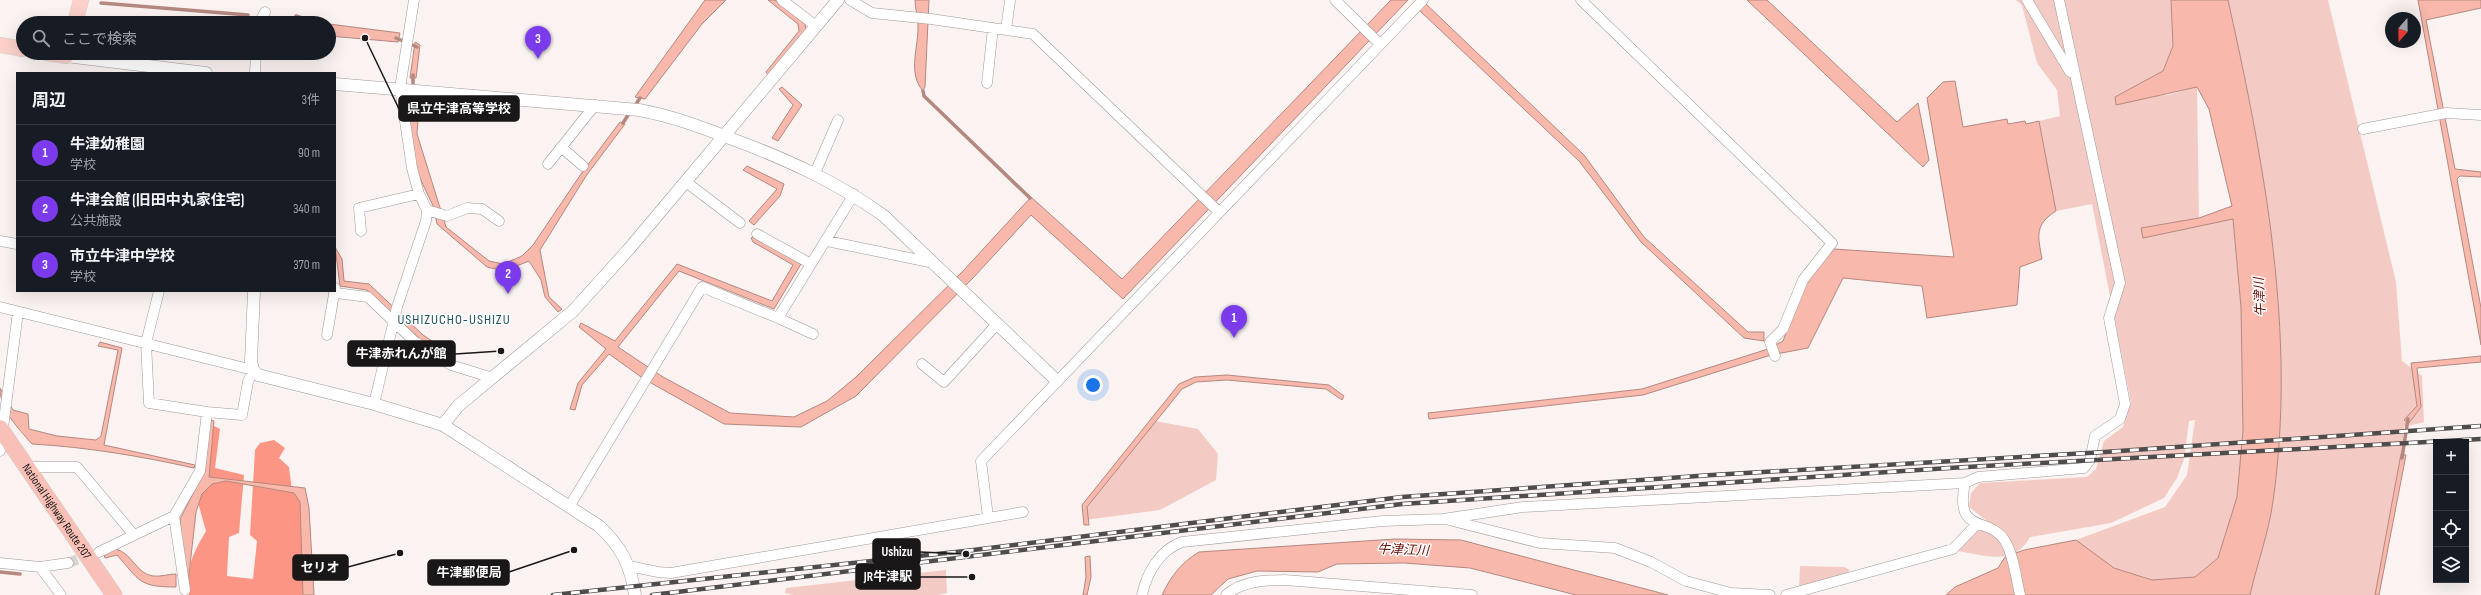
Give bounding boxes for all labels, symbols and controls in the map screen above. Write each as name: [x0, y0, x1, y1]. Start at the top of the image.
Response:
north arrow: [2385, 12, 2421, 48]
search box: [16, 16, 336, 60]
pin: 3: [525, 26, 551, 59]
icon: search: [30, 27, 52, 49]
text: ここで検索: [62, 30, 137, 49]
text: 周辺: [32, 91, 66, 111]
text: 3件: [302, 92, 320, 108]
callout: 県立牛津高等学校: [399, 96, 519, 121]
text: 県立牛津高等学校: [407, 101, 511, 117]
text: 牛津幼稚園: [70, 135, 145, 154]
text: 1: [42, 145, 48, 161]
text: 90 m: [298, 145, 320, 161]
text: 学校: [70, 157, 96, 173]
text: 牛津会館 (旧田中丸家住宅): [70, 191, 244, 210]
text: 2: [42, 201, 48, 217]
text: 340 m: [293, 201, 320, 217]
text: 公共施設: [70, 213, 122, 229]
text: 市立牛津中学校: [70, 247, 175, 266]
text: 3: [42, 257, 48, 273]
text: 370 m: [293, 257, 320, 273]
pin: 2: [495, 261, 521, 294]
text: 学校: [70, 269, 96, 285]
water label: 牛津川: [2251, 275, 2269, 317]
pin: 1: [1221, 305, 1247, 338]
district label: USHIZUCHO-USHIZU: [397, 311, 511, 328]
callout: 牛津赤れんが館: [348, 341, 455, 366]
text: 牛津赤れんが館: [355, 346, 447, 362]
your location: [1083, 375, 1103, 395]
map controls: [2433, 439, 2469, 583]
button: +: [2433, 439, 2469, 475]
street label: National Highway Route 207: [19, 461, 95, 562]
button: −: [2433, 475, 2469, 511]
button: locate: [2433, 511, 2469, 547]
callout: Ushizu: [873, 539, 920, 564]
water label: 牛津江川: [1377, 541, 1431, 559]
text: Ushizu: [882, 544, 913, 560]
button: layers: [2433, 547, 2469, 583]
callout: セリオ: [293, 555, 348, 580]
text: セリオ: [300, 560, 340, 576]
callout: 牛津郵便局: [428, 560, 509, 585]
callout: JR牛津駅: [856, 564, 920, 589]
text: 牛津郵便局: [436, 565, 502, 581]
text: JR牛津駅: [863, 569, 912, 585]

